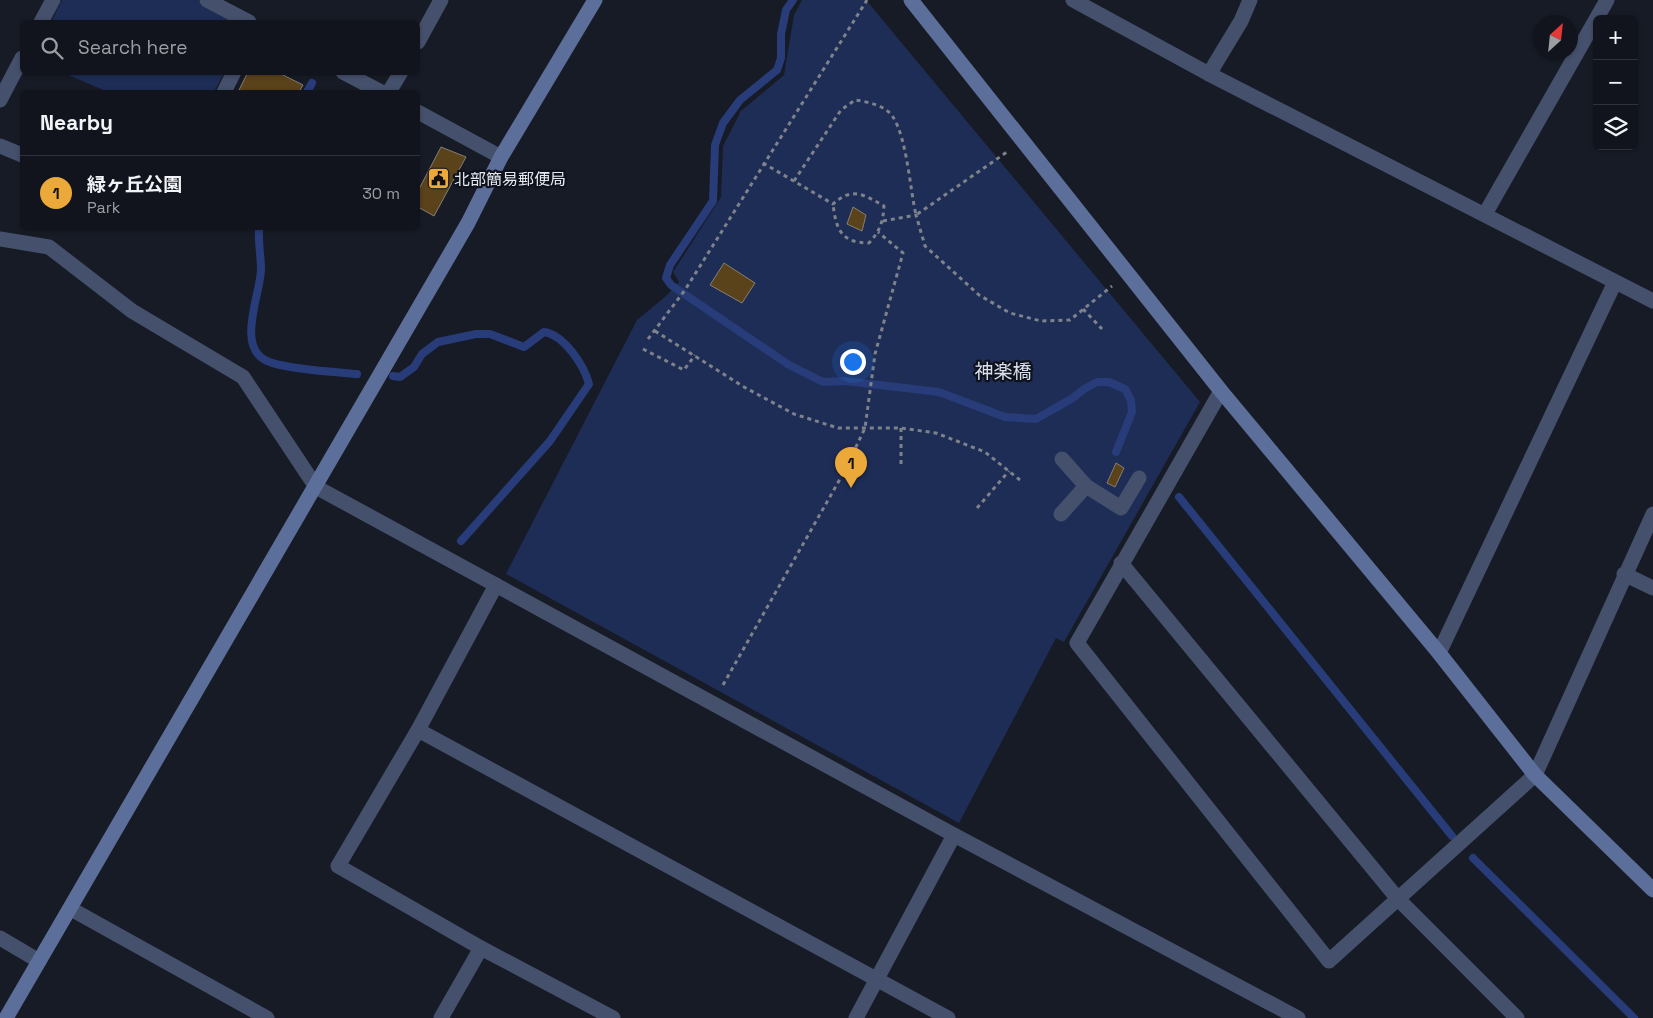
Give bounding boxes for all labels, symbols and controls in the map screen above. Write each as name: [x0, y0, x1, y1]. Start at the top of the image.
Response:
north arrow: [1533, 15, 1578, 60]
map controls: [1593, 15, 1638, 150]
button: +: [1593, 15, 1638, 60]
search box: [20, 20, 420, 75]
icon: search: [38, 34, 66, 62]
text: Search here: [78, 35, 188, 60]
button: −: [1593, 60, 1638, 105]
button: layers: [1593, 105, 1638, 150]
text: Nearby: [40, 109, 113, 136]
public building icon: 北部簡易郵便局: [426, 167, 450, 191]
place label: 北部簡易郵便局: [454, 169, 566, 190]
text: 緑ヶ丘公園: [87, 172, 182, 197]
text: 1: [52, 183, 60, 204]
text: 30 m: [362, 183, 400, 204]
text: Park: [87, 197, 120, 218]
your location: [840, 349, 866, 375]
district label: 神楽橋: [974, 359, 1032, 384]
pin: 1: [835, 447, 867, 488]

